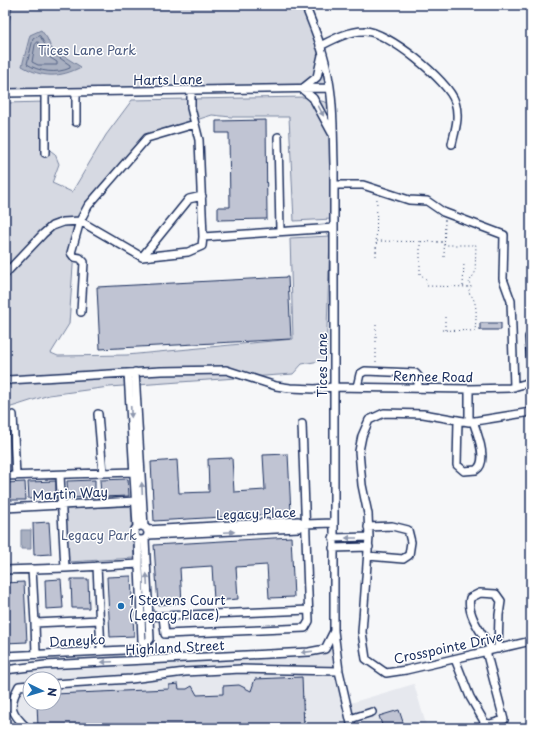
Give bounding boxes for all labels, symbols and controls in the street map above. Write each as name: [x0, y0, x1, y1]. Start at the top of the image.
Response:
park label: Tices Lane Park: [38, 40, 136, 59]
street label: Harts Lane: [133, 69, 203, 89]
one-way arrow: [317, 105, 324, 116]
street label: Tices Lane: [312, 332, 331, 398]
street label: Rennee Road: [393, 366, 473, 386]
one-way arrow: [127, 406, 134, 418]
one-way arrow: [139, 481, 145, 494]
street label: Martin Way: [32, 482, 108, 504]
street label: Legacy Place: [216, 502, 296, 524]
park label: Legacy Park: [61, 525, 137, 544]
one-way arrow: [223, 528, 235, 535]
one-way arrow: [344, 535, 357, 541]
one-way arrow: [144, 572, 151, 585]
place label: 1 Stevens Court (Legacy Place): [129, 590, 226, 624]
marker: 1 Stevens Court (Legacy Place): [116, 601, 126, 611]
street label: Crosspointe Drive: [392, 626, 504, 668]
street label: Daneyko: [48, 629, 106, 651]
street label: Highland Street: [125, 635, 225, 659]
one-way arrow: [301, 649, 313, 655]
one-way arrow: [101, 659, 113, 666]
north arrow: [22, 671, 62, 711]
text: N: [44, 687, 61, 697]

